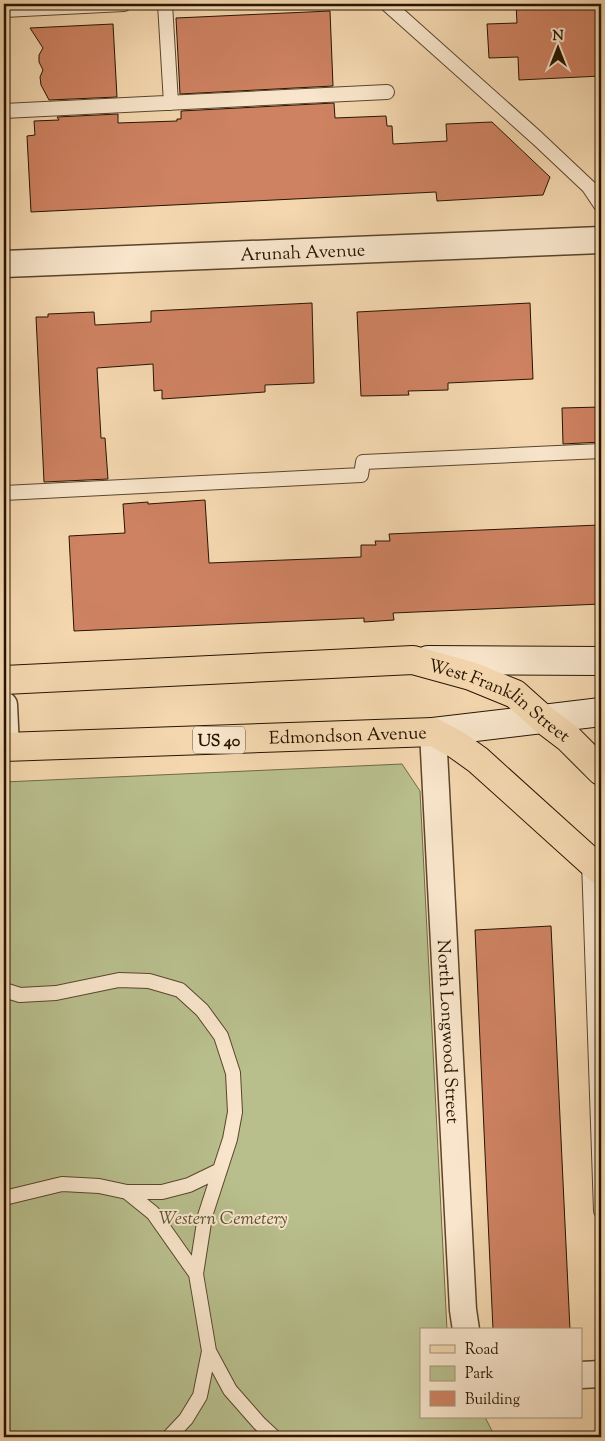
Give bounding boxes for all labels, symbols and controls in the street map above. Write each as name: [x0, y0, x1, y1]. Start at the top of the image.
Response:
north arrow: [532, 22, 582, 72]
text: N: [552, 27, 564, 47]
street label: Arunah Avenue: [240, 238, 366, 269]
street label: West Franklin Street: [425, 654, 575, 750]
street label: Edmondson Avenue: [269, 721, 427, 753]
road number: US 40: [193, 726, 245, 754]
street label: North Longwood Street: [429, 939, 464, 1124]
park label: Western Cemetery: [159, 1207, 287, 1233]
legend: [420, 1328, 582, 1418]
text: Road: [465, 1340, 499, 1361]
text: Park: [465, 1364, 494, 1385]
text: Building: [465, 1390, 520, 1411]

